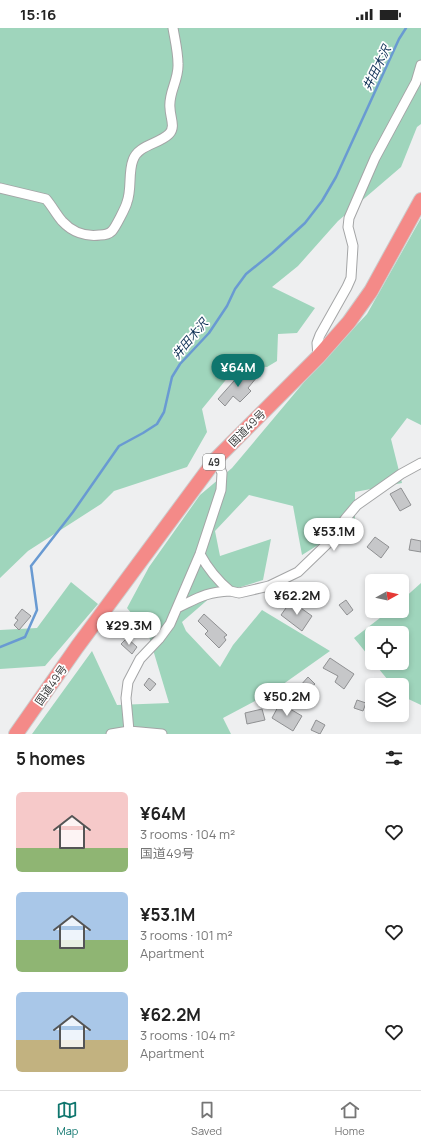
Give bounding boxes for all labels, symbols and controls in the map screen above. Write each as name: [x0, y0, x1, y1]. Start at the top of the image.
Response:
text: 15:16: [20, 4, 56, 25]
water label: 井田木沢: [358, 41, 396, 93]
water label: 井田木沢: [168, 313, 213, 363]
pin: ¥64M: [214, 354, 262, 388]
text: ¥64M: [220, 358, 256, 376]
street label: 国道49号: [225, 406, 268, 449]
road number: 49: [203, 454, 225, 470]
pin: ¥53.1M: [301, 518, 367, 552]
text: ¥53.1M: [313, 522, 355, 540]
north arrow: [365, 574, 409, 618]
map controls: [365, 574, 409, 722]
pin: ¥62.2M: [264, 582, 330, 616]
text: ¥62.2M: [274, 586, 320, 604]
pin: ¥29.3M: [96, 612, 162, 646]
text: ¥29.3M: [106, 616, 152, 634]
button: locate: [365, 626, 409, 670]
street label: 国道49号: [31, 661, 70, 708]
button: layers: [365, 678, 409, 722]
pin: ¥50.2M: [254, 683, 320, 717]
text: ¥50.2M: [264, 687, 310, 705]
text: 5 homes: [16, 747, 85, 770]
icon: filters: [383, 747, 405, 769]
text: ¥64M: [140, 802, 186, 825]
icon: home: [48, 808, 96, 856]
icon: heart: [383, 821, 405, 843]
text: 3 rooms · 104 m²: [140, 825, 235, 843]
text: 国道49号: [140, 844, 195, 862]
text: ¥53.1M: [140, 903, 195, 926]
icon: home: [48, 908, 96, 956]
icon: heart: [383, 921, 405, 943]
text: 3 rooms · 101 m²: [140, 926, 233, 944]
text: Apartment: [140, 944, 204, 962]
text: ¥62.2M: [140, 1003, 201, 1026]
icon: home: [48, 1008, 96, 1056]
icon: heart: [383, 1021, 405, 1043]
text: 3 rooms · 104 m²: [140, 1026, 235, 1044]
text: Apartment: [140, 1044, 204, 1062]
tab: Map: [56, 1099, 78, 1138]
tab: Saved: [191, 1099, 222, 1138]
tab: Home: [335, 1099, 365, 1138]

